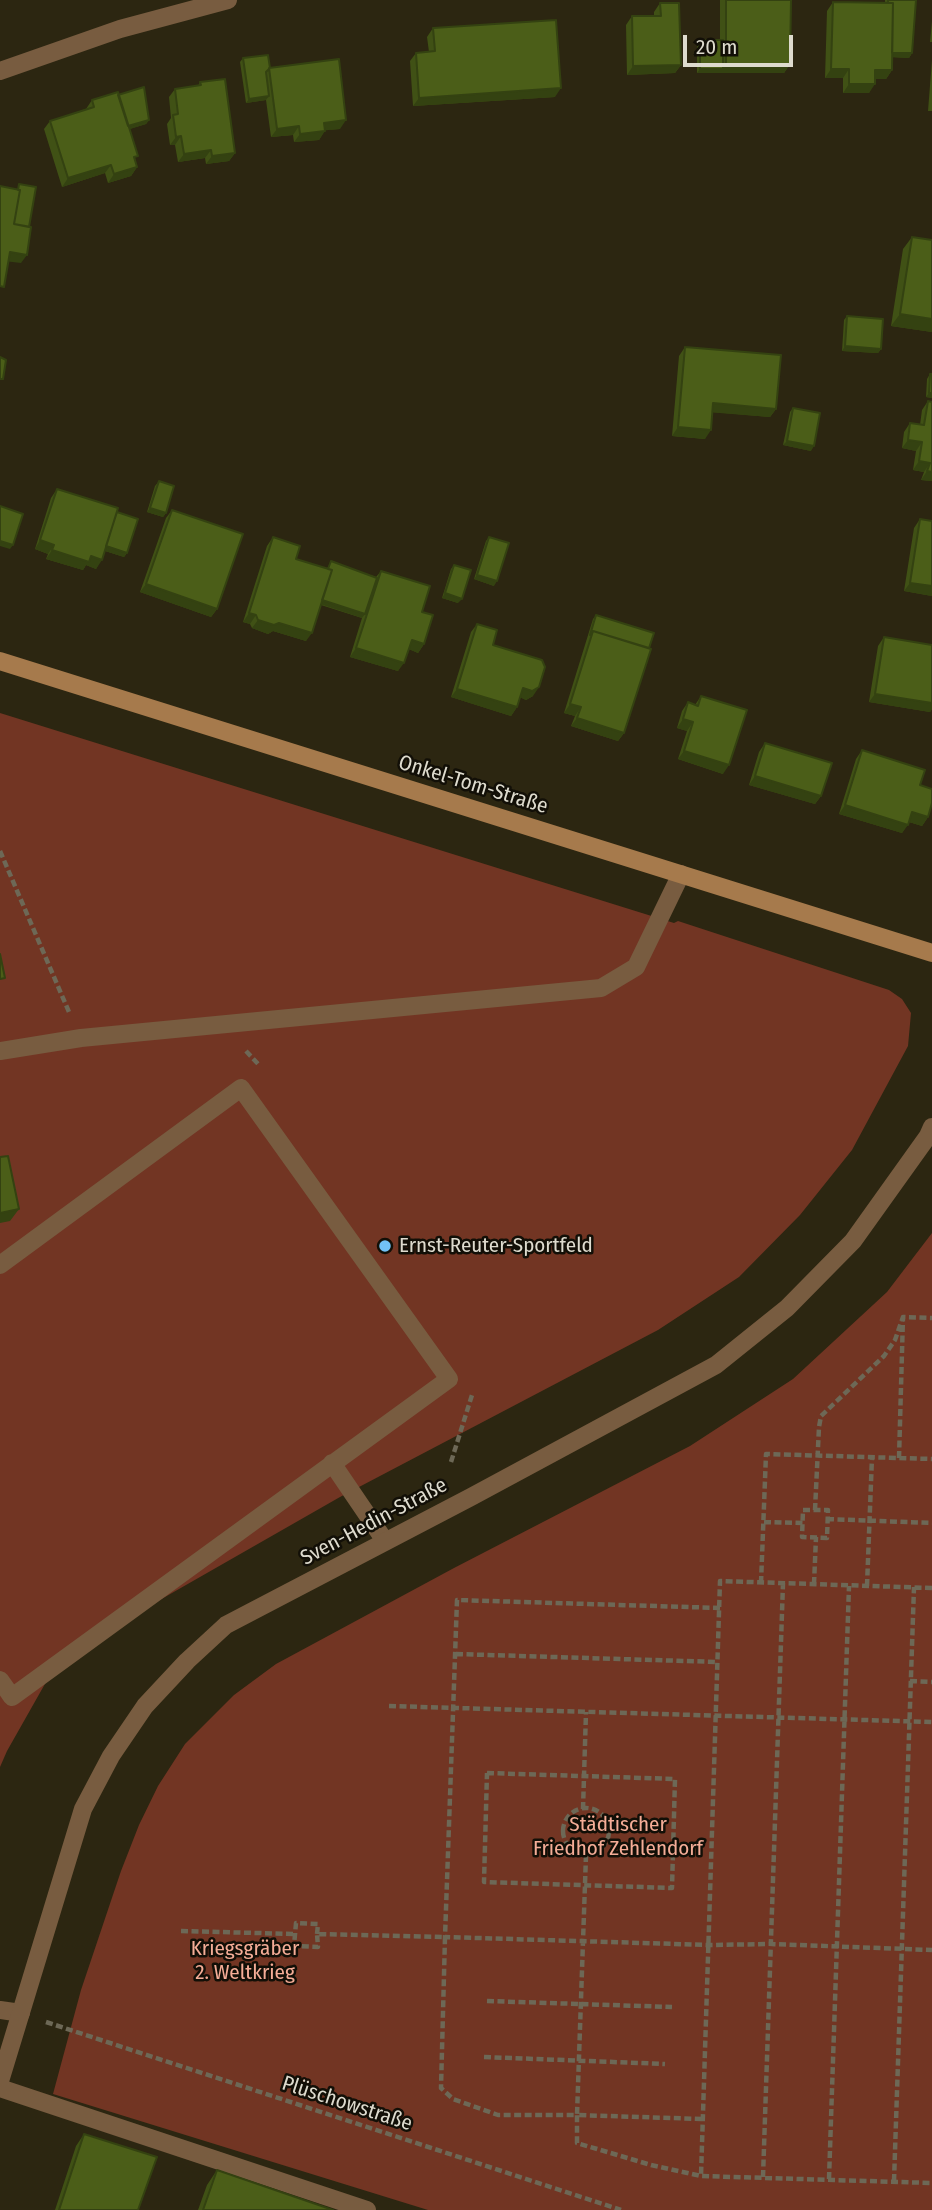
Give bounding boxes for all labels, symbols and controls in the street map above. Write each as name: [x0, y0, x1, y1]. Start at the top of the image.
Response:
scale bar: [687, 21, 797, 65]
text: 20 m: [696, 34, 737, 60]
street label: Onkel-Tom-Straße: [395, 750, 551, 820]
place label: Ernst-Reuter-Sportfeld: [399, 1233, 593, 1259]
marker: Ernst-Reuter-Sportfeld: [377, 1238, 393, 1254]
street label: Sven-Hedin-Straße: [297, 1473, 451, 1571]
park label: Städtischer Friedhof Zehlendorf: [533, 1812, 703, 1862]
park label: Kriegsgräber 2. Weltkrieg: [191, 1936, 299, 1986]
street label: Plüschowstraße: [279, 2071, 415, 2137]

